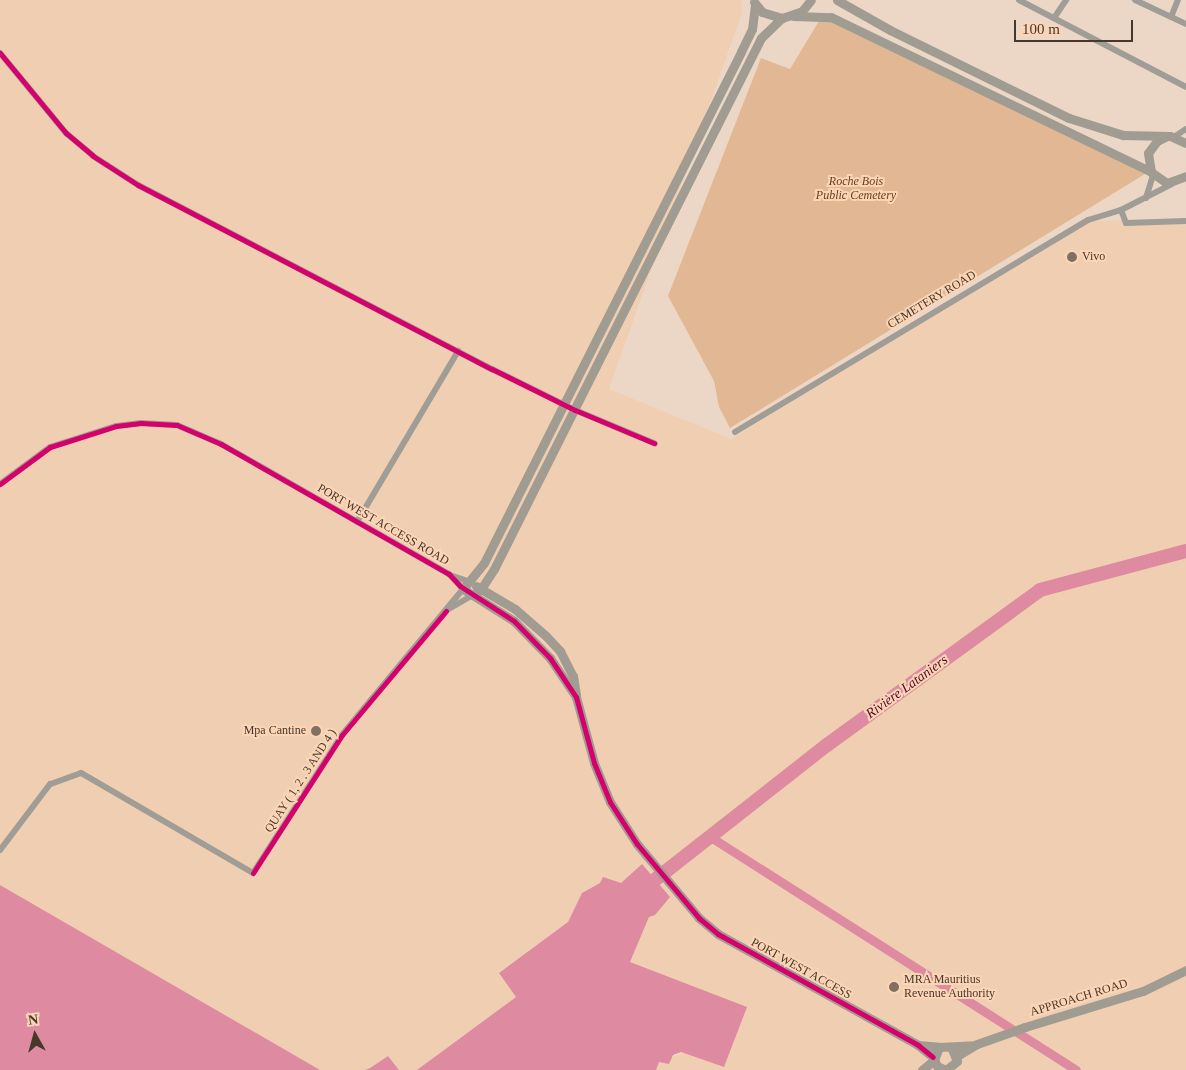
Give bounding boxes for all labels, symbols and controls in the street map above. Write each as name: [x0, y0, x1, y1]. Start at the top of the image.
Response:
scale bar: [1016, 10, 1135, 42]
text: 100 m: [1022, 21, 1060, 37]
park label: Roche Bois Public Cemetery: [816, 175, 896, 203]
place label: Vivo: [1082, 250, 1105, 264]
marker: Vivo: [1066, 251, 1078, 263]
street label: CEMETERY ROAD: [885, 268, 979, 332]
street label: PORT WEST ACCESS ROAD: [314, 481, 452, 569]
water label: Rivière Lataniers: [863, 652, 951, 722]
place label: Mpa Cantine: [244, 724, 306, 738]
marker: Mpa Cantine: [310, 725, 322, 737]
street label: QUAY ( 1, 2 . 3 AND 4 ): [262, 726, 340, 836]
street label: PORT WEST ACCESS: [748, 935, 854, 1003]
place label: MRA Mauritius Revenue Authority: [904, 973, 996, 1001]
street label: APPROACH ROAD: [1029, 976, 1129, 1020]
marker: MRA Mauritius Revenue Authority: [888, 981, 900, 993]
north arrow: [10, 1010, 60, 1060]
text: N: [27, 1012, 39, 1028]

